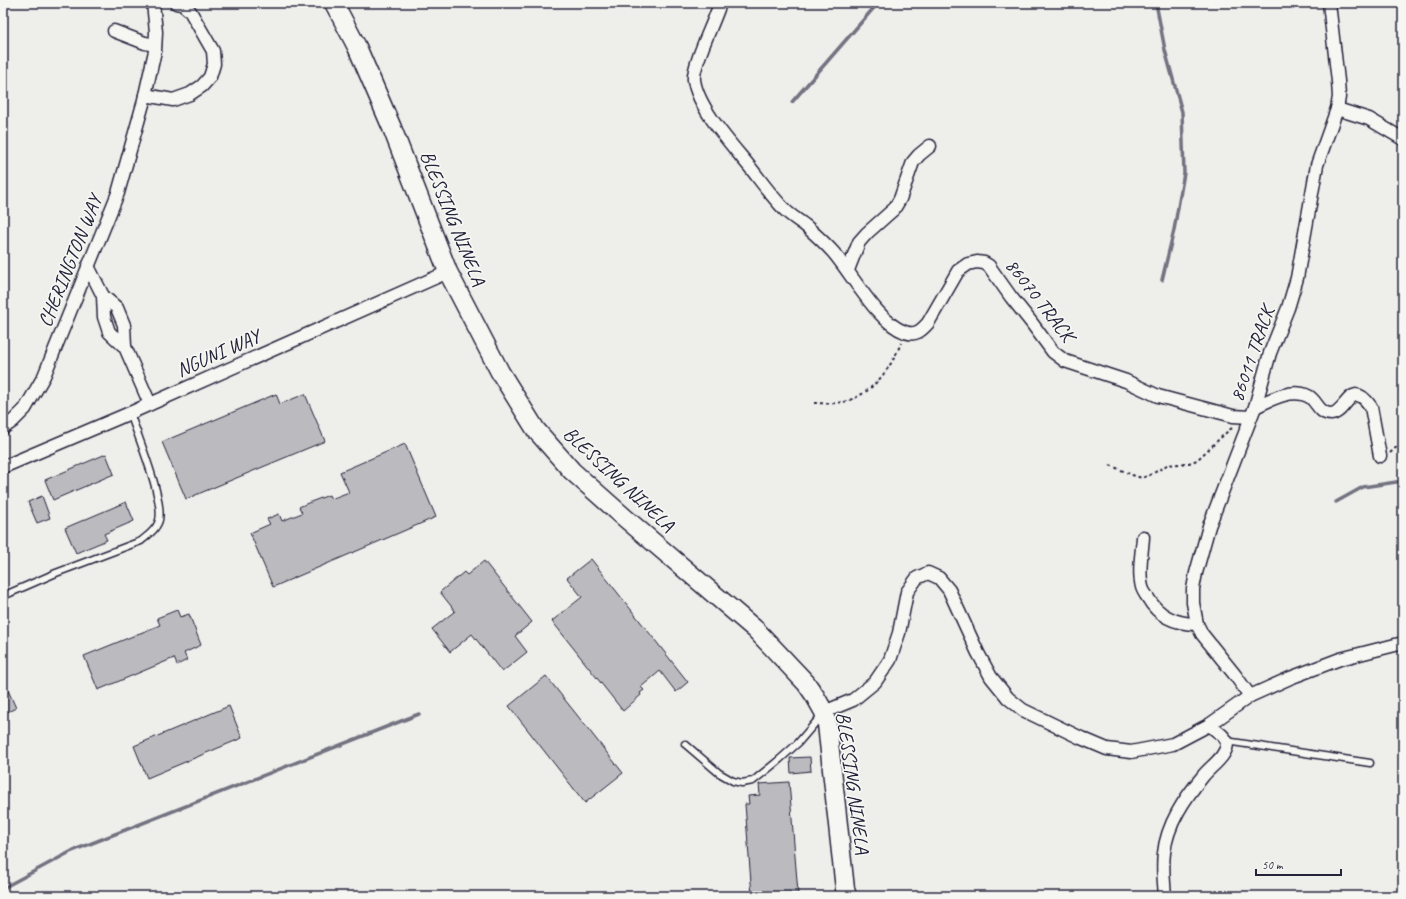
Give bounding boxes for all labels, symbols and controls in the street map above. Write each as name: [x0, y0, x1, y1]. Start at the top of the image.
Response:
street label: BLESSING NINELA: [415, 147, 492, 290]
street label: CHERINGTON WAY: [32, 189, 109, 331]
street label: 86070 TRACK: [1000, 253, 1083, 350]
street label: 86011 TRACK: [1224, 300, 1281, 405]
street label: NGUNI WAY: [172, 322, 266, 382]
street label: BLESSING NINELA: [558, 421, 681, 538]
street label: BLESSING NINELA: [831, 710, 875, 857]
scale bar: [1256, 851, 1341, 877]
text: 50 m: [1262, 857, 1284, 873]

